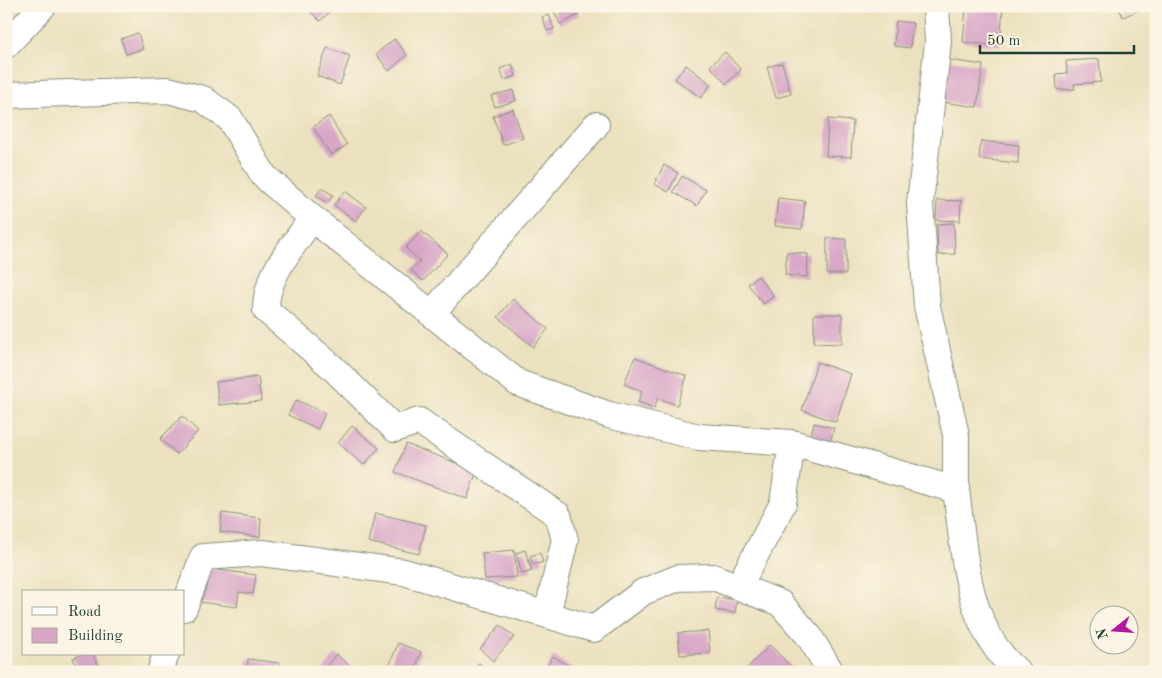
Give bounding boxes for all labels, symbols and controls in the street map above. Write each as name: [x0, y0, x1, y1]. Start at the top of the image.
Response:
scale bar: [980, 22, 1133, 54]
text: 50 m: [987, 34, 1021, 49]
legend: [22, 590, 185, 656]
text: Road: [68, 605, 102, 620]
north arrow: [1090, 606, 1140, 656]
text: N: [1094, 626, 1111, 641]
text: Building: [68, 629, 123, 644]

